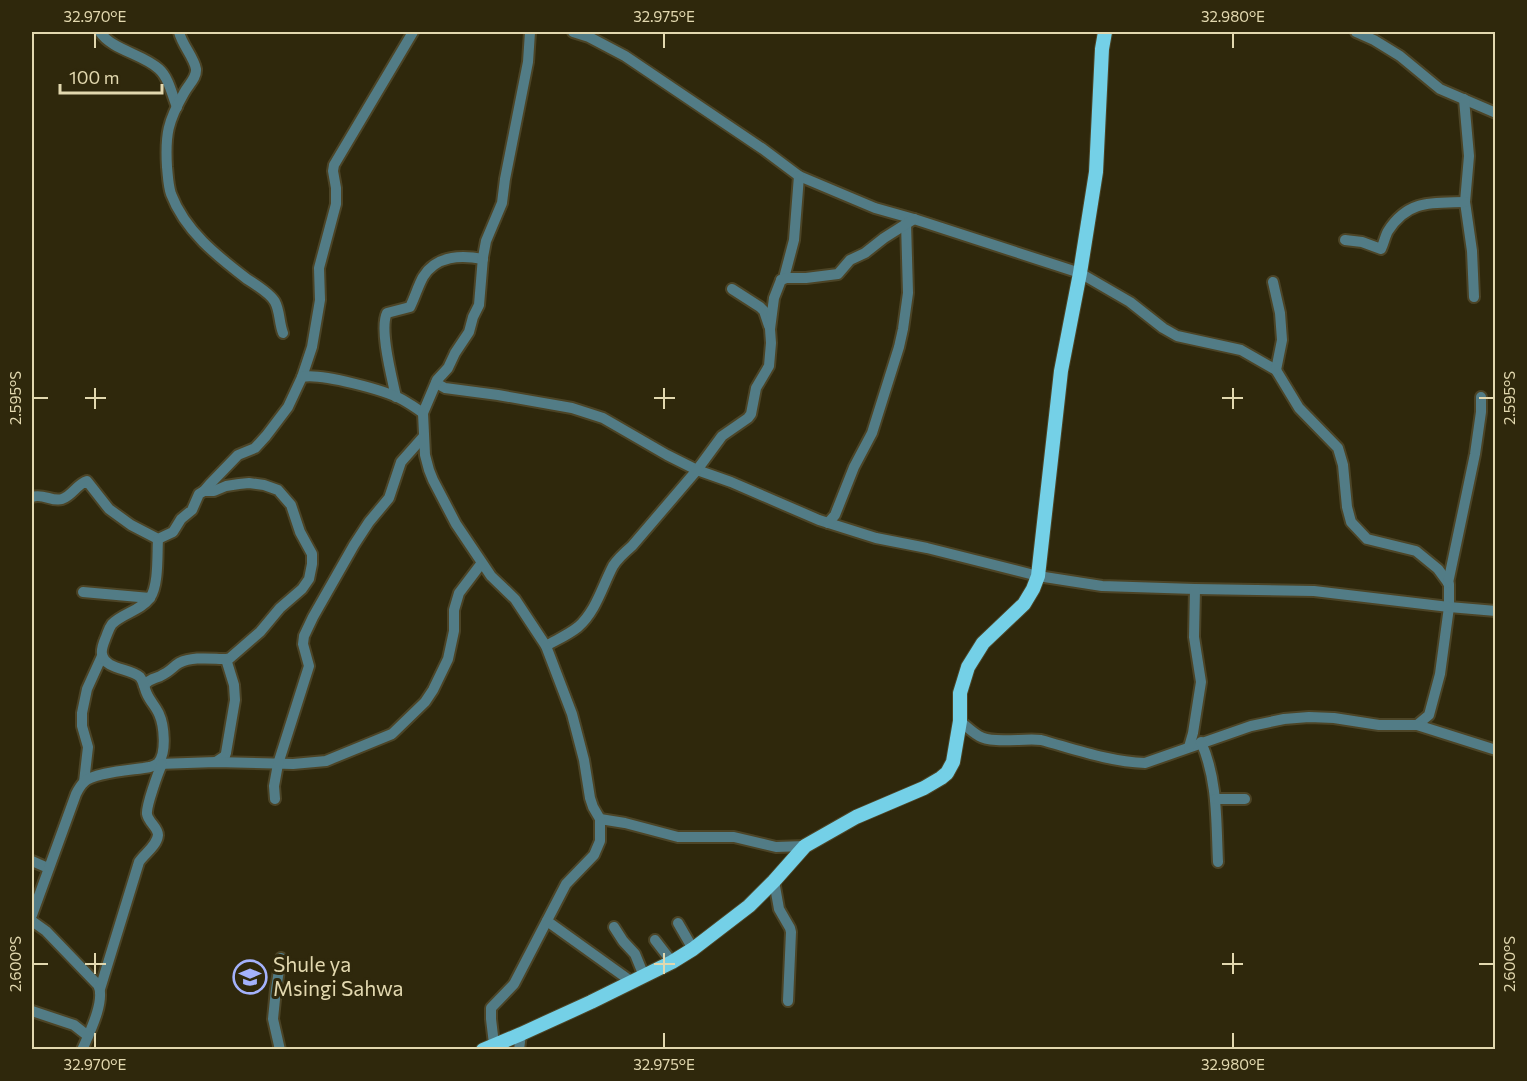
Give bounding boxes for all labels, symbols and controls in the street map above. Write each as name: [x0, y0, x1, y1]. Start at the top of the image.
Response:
text: 32.970°E: [64, 7, 126, 25]
text: 32.975°E: [633, 7, 695, 25]
text: 32.980°E: [1201, 7, 1265, 25]
scale bar: [60, 57, 162, 95]
text: 100 m: [69, 66, 119, 88]
text: 2.595°S: [6, 371, 24, 425]
text: 2.595°S: [1500, 371, 1518, 425]
text: 2.600°S: [6, 936, 24, 992]
text: 2.600°S: [1500, 936, 1518, 992]
place label: Shule ya Msingi Sahwa: [273, 951, 404, 1000]
school or university icon: Shule ya Msingi Sahwa: [232, 959, 268, 995]
text: 32.970°E: [64, 1055, 126, 1073]
text: 32.975°E: [633, 1055, 695, 1073]
text: 32.980°E: [1201, 1055, 1265, 1073]

